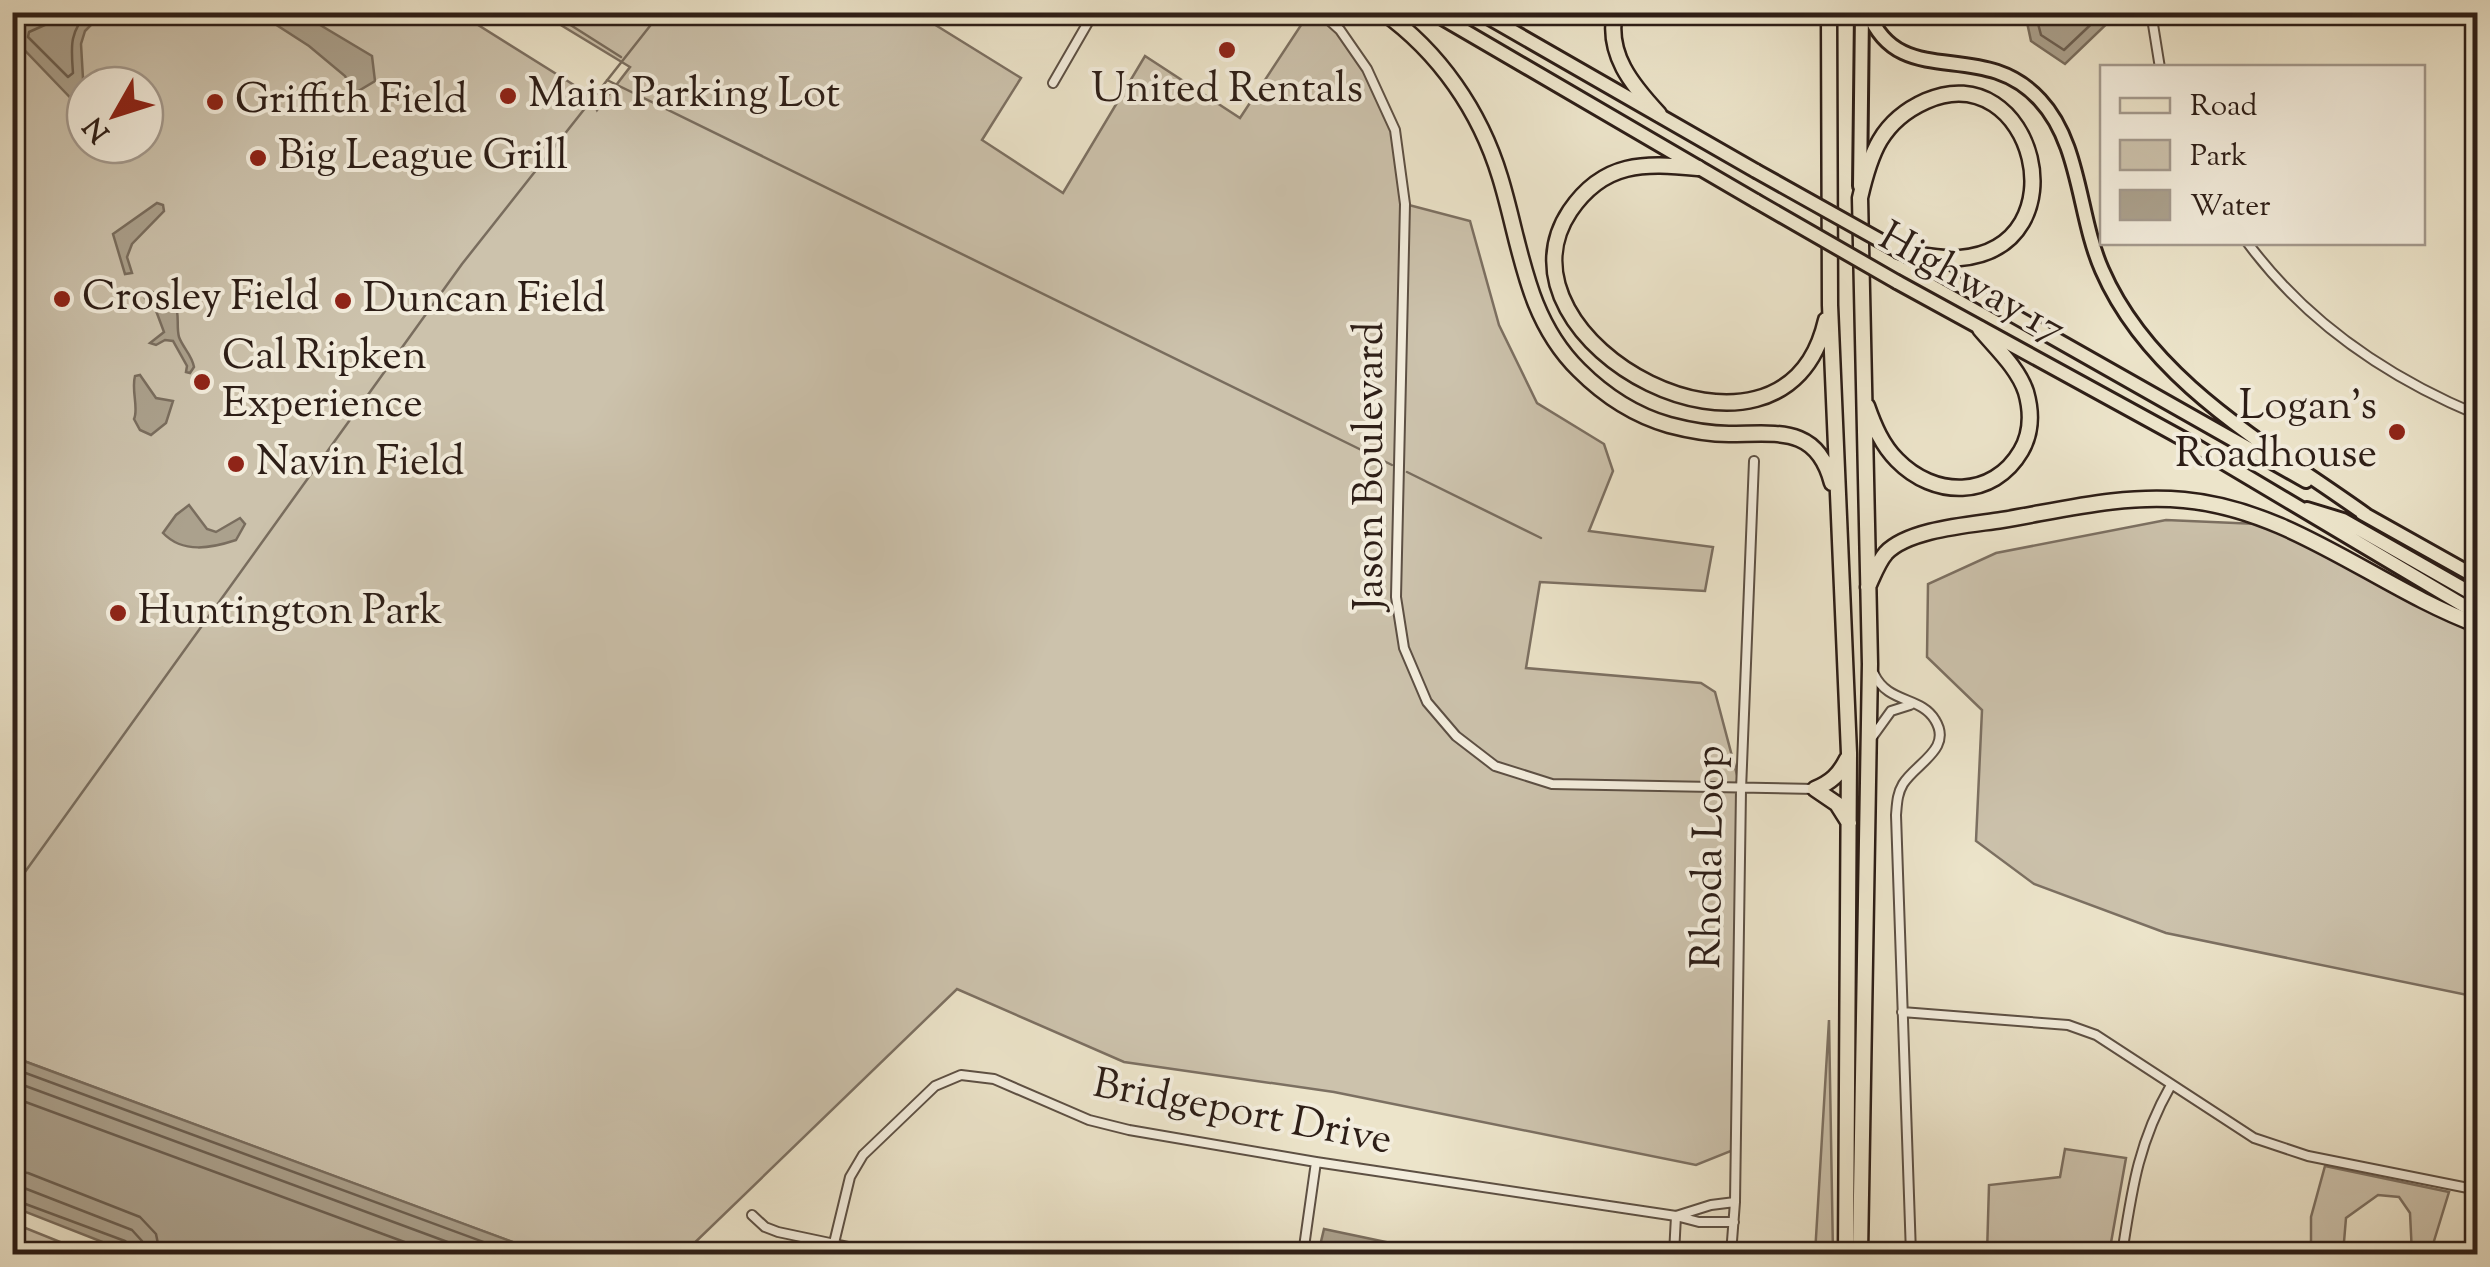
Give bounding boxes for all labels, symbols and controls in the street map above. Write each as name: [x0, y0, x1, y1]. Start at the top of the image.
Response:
marker: United Rentals: [1216, 39, 1238, 61]
place label: United Rentals: [1091, 61, 1363, 121]
north arrow: [65, 65, 165, 165]
legend: [2100, 65, 2425, 245]
place label: Main Parking Lot: [528, 66, 840, 126]
place label: Griffith Field: [235, 72, 468, 132]
marker: Main Parking Lot: [497, 85, 519, 107]
text: Road: [2190, 86, 2257, 129]
marker: Griffith Field: [204, 91, 226, 113]
text: N: [75, 108, 120, 150]
place label: Big League Grill: [278, 128, 568, 188]
text: Park: [2190, 136, 2247, 179]
marker: Big League Grill: [247, 147, 269, 169]
text: Water: [2190, 186, 2271, 229]
street label: Highway 17: [1867, 209, 2075, 361]
place label: Crosley Field: [82, 269, 319, 329]
place label: Duncan Field: [363, 271, 606, 331]
marker: Crosley Field: [51, 288, 73, 310]
marker: Duncan Field: [332, 290, 354, 312]
street label: Jason Boulevard: [1342, 322, 1402, 612]
place label: Cal Ripken Experience: [222, 328, 427, 436]
marker: Cal Ripken Experience: [191, 371, 213, 393]
place label: Logan's Roadhouse: [2175, 378, 2377, 486]
marker: Logan's Roadhouse: [2386, 421, 2408, 443]
place label: Navin Field: [256, 434, 465, 494]
marker: Navin Field: [225, 453, 247, 475]
place label: Huntington Park: [138, 583, 443, 643]
marker: Huntington Park: [107, 602, 129, 624]
street label: Rhoda Loop: [1679, 745, 1743, 969]
street label: Bridgeport Drive: [1088, 1056, 1396, 1172]

